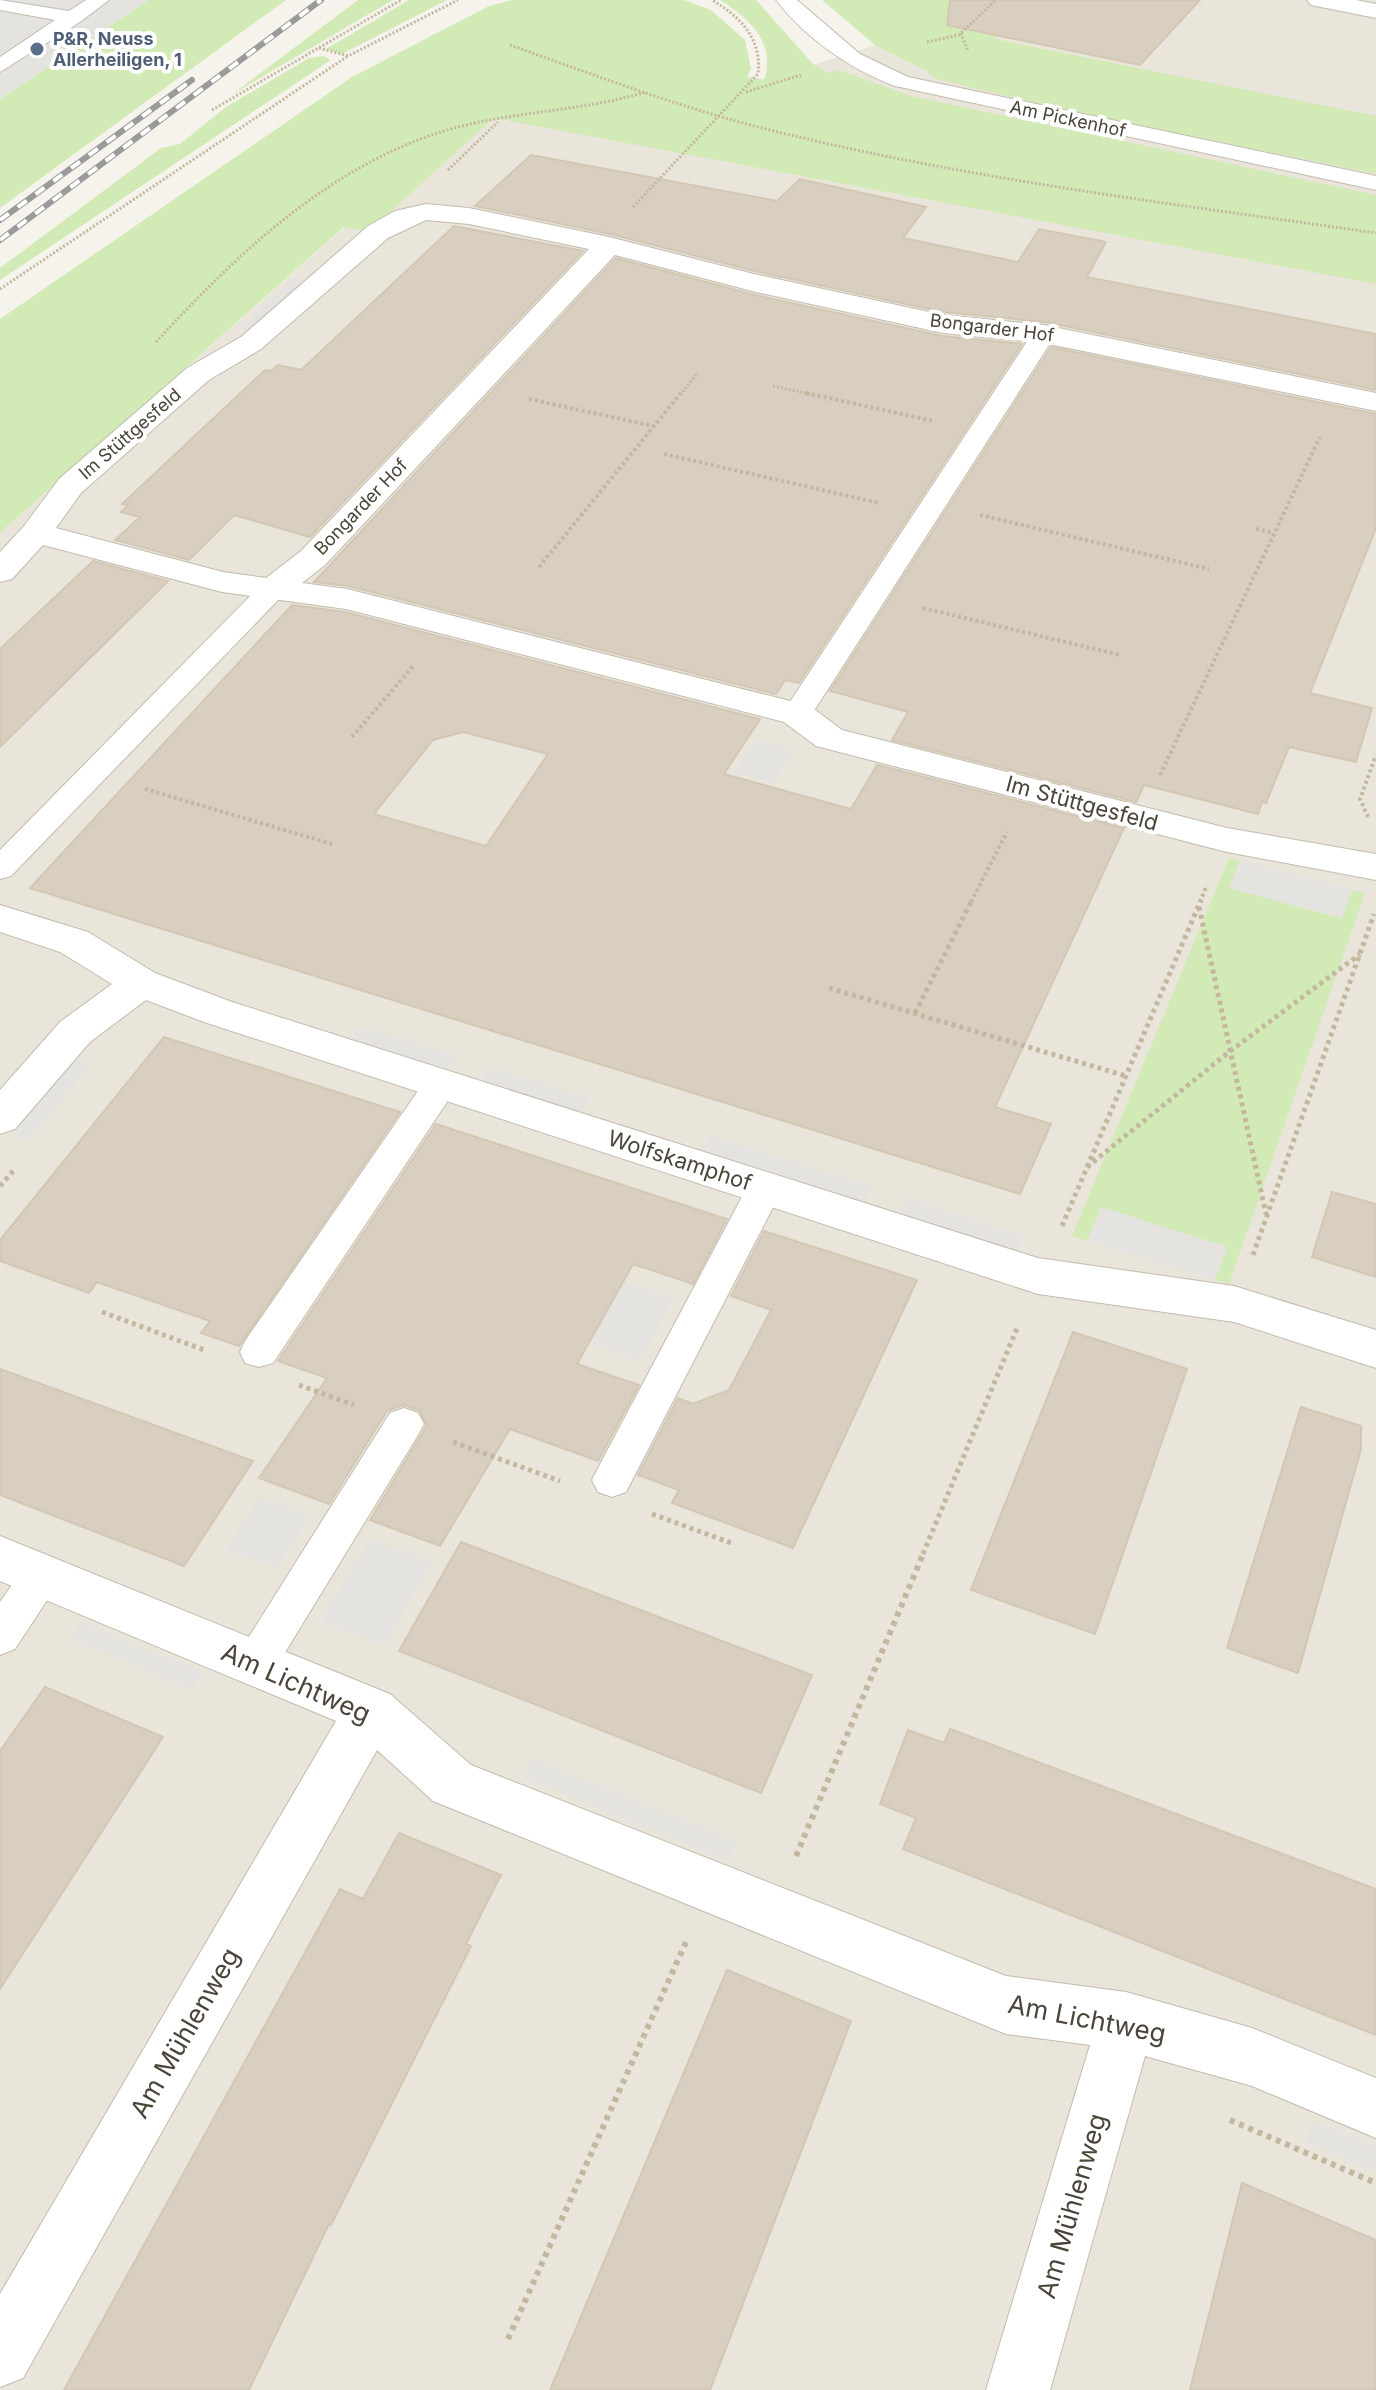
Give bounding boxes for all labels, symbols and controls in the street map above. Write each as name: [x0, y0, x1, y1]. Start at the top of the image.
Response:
place label: P&R, Neuss Allerheiligen, 1: [53, 28, 182, 70]
marker: P&R, Neuss Allerheiligen, 1: [28, 40, 46, 58]
street label: Am Pickenhof: [1008, 96, 1128, 141]
street label: Bongarder Hof: [929, 309, 1056, 346]
street label: Im Stüttgesfeld: [74, 384, 185, 484]
street label: Bongarder Hof: [310, 454, 412, 559]
street label: Im Stüttgesfeld: [1003, 770, 1161, 836]
street label: Wolfskamphof: [605, 1124, 755, 1196]
street label: Am Lichtweg: [217, 1636, 376, 1729]
street label: Am Mühlenweg: [123, 1942, 246, 2123]
street label: Am Lichtweg: [1006, 1988, 1169, 2049]
street label: Am Mühlenweg: [1030, 2110, 1113, 2302]

